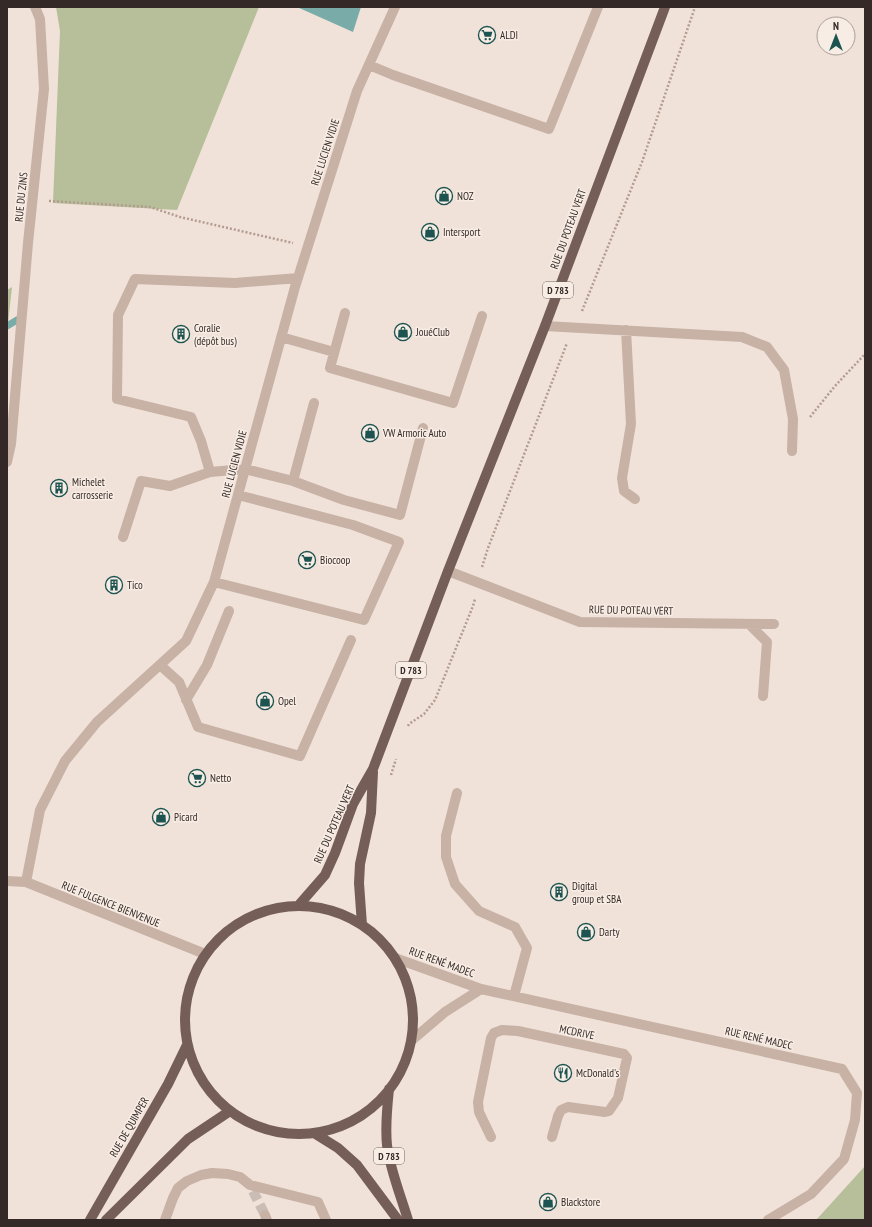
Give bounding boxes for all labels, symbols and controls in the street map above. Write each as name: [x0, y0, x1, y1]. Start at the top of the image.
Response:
north arrow: [816, 16, 856, 56]
text: N: [833, 19, 839, 33]
supermarket icon: ALDI: [477, 25, 497, 45]
place label: ALDI: [500, 28, 518, 42]
street label: RUE LUCIEN VIDIE: [308, 117, 342, 187]
street label: RUE DU ZINS: [11, 171, 31, 222]
shop icon: NOZ: [434, 186, 454, 206]
street label: RUE DU POTEAU VERT: [547, 187, 589, 271]
place label: NOZ: [457, 189, 474, 203]
shop icon: Intersport: [420, 222, 440, 242]
place label: Intersport: [443, 225, 480, 239]
road number: D 783: [543, 282, 573, 298]
place label: Coralie (dépôt bus): [194, 321, 237, 348]
shop icon: JouéClub: [393, 322, 413, 342]
building icon: Coralie (dépôt bus): [171, 324, 191, 344]
place label: JouéClub: [415, 325, 450, 339]
shop icon: VW Armoric Auto: [360, 423, 380, 443]
place label: VW Armoric Auto: [382, 426, 446, 440]
street label: RUE LUCIEN VIDIE: [218, 428, 250, 499]
place label: Michelet carrosserie: [72, 475, 113, 502]
building icon: Michelet carrosserie: [49, 478, 69, 498]
supermarket icon: Biocoop: [297, 550, 317, 570]
place label: Biocoop: [320, 553, 351, 567]
building icon: Tico: [104, 575, 124, 595]
place label: Tico: [127, 578, 143, 592]
street label: RUE DU POTEAU VERT: [589, 602, 673, 618]
road number: D 783: [396, 662, 426, 678]
shop icon: Opel: [255, 691, 275, 711]
place label: Opel: [278, 694, 296, 708]
supermarket icon: Netto: [187, 768, 207, 788]
place label: Netto: [210, 771, 231, 785]
street label: RUE DU POTEAU VERT: [310, 782, 358, 865]
shop icon: Picard: [151, 807, 171, 827]
place label: Picard: [174, 810, 198, 824]
street label: RUE FULGENCE BIENVENUE: [60, 878, 163, 930]
place label: Digital group et SBA: [572, 879, 622, 906]
building icon: Digital group et SBA: [549, 882, 569, 902]
shop icon: Darty: [576, 922, 596, 942]
place label: Darty: [599, 925, 620, 939]
street label: RUE RENÉ MADEC: [407, 944, 477, 980]
street label: MCDRIVE: [558, 1021, 596, 1043]
street label: RUE RENÉ MADEC: [724, 1023, 794, 1053]
restaurant icon: McDonald's: [553, 1063, 573, 1083]
place label: McDonald's: [576, 1066, 619, 1080]
street label: RUE DE QUIMPER: [106, 1094, 152, 1160]
road number: D 783: [374, 1148, 404, 1164]
shop icon: Blackstore: [538, 1192, 558, 1212]
place label: Blackstore: [561, 1195, 601, 1209]

